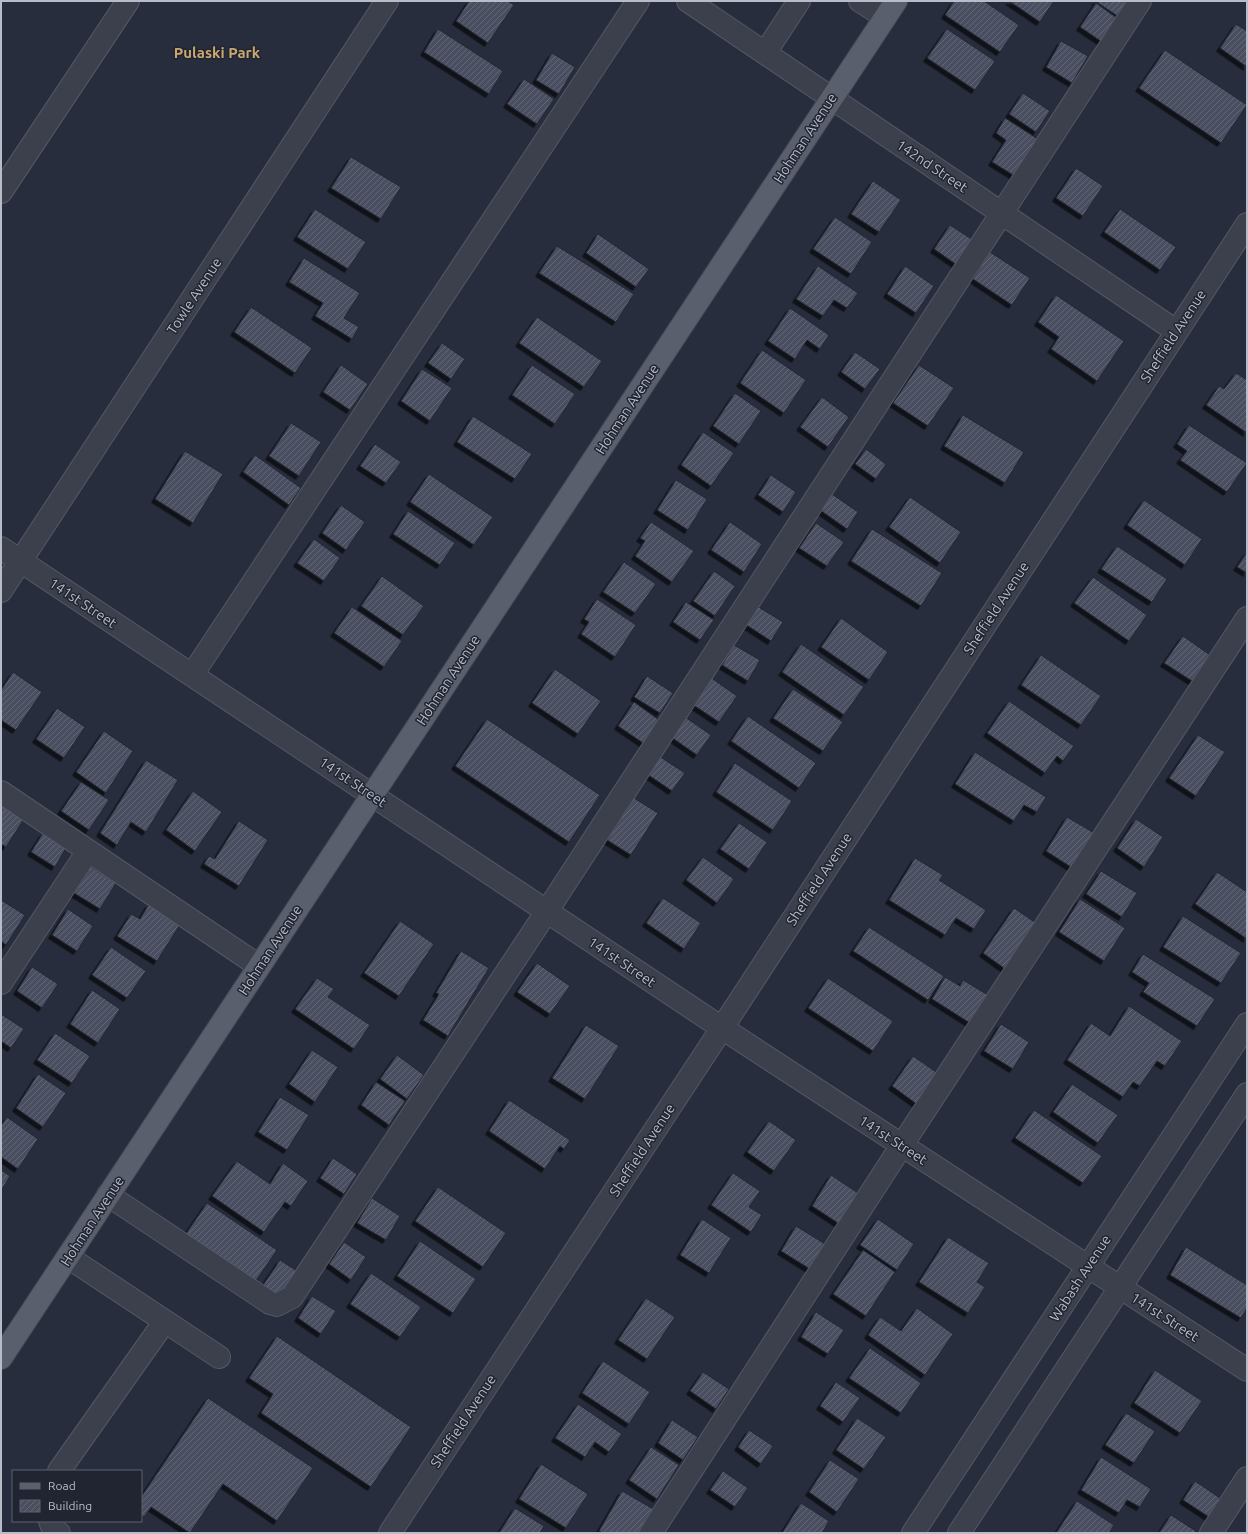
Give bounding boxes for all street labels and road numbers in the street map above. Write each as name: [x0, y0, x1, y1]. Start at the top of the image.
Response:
street label: Hohman Avenue: [770, 90, 840, 186]
street label: 142nd Street: [893, 136, 971, 196]
street label: Towle Avenue: [163, 255, 225, 337]
street label: Sheffield Avenue: [1137, 287, 1209, 385]
street label: Hohman Avenue: [592, 361, 662, 457]
street label: Sheffield Avenue: [960, 559, 1032, 657]
street label: 141st Street: [46, 575, 120, 632]
street label: Hohman Avenue: [413, 632, 483, 728]
street label: 141st Street: [316, 754, 390, 811]
street label: Sheffield Avenue: [783, 830, 855, 928]
street label: Hohman Avenue: [235, 902, 305, 998]
street label: 141st Street: [585, 934, 659, 991]
street label: Sheffield Avenue: [606, 1101, 678, 1199]
street label: 141st Street: [856, 1112, 930, 1168]
street label: Hohman Avenue: [57, 1173, 127, 1269]
street label: Wabash Avenue: [1046, 1232, 1114, 1324]
street label: 141st Street: [1128, 1289, 1202, 1345]
street label: Sheffield Avenue: [427, 1372, 499, 1470]

